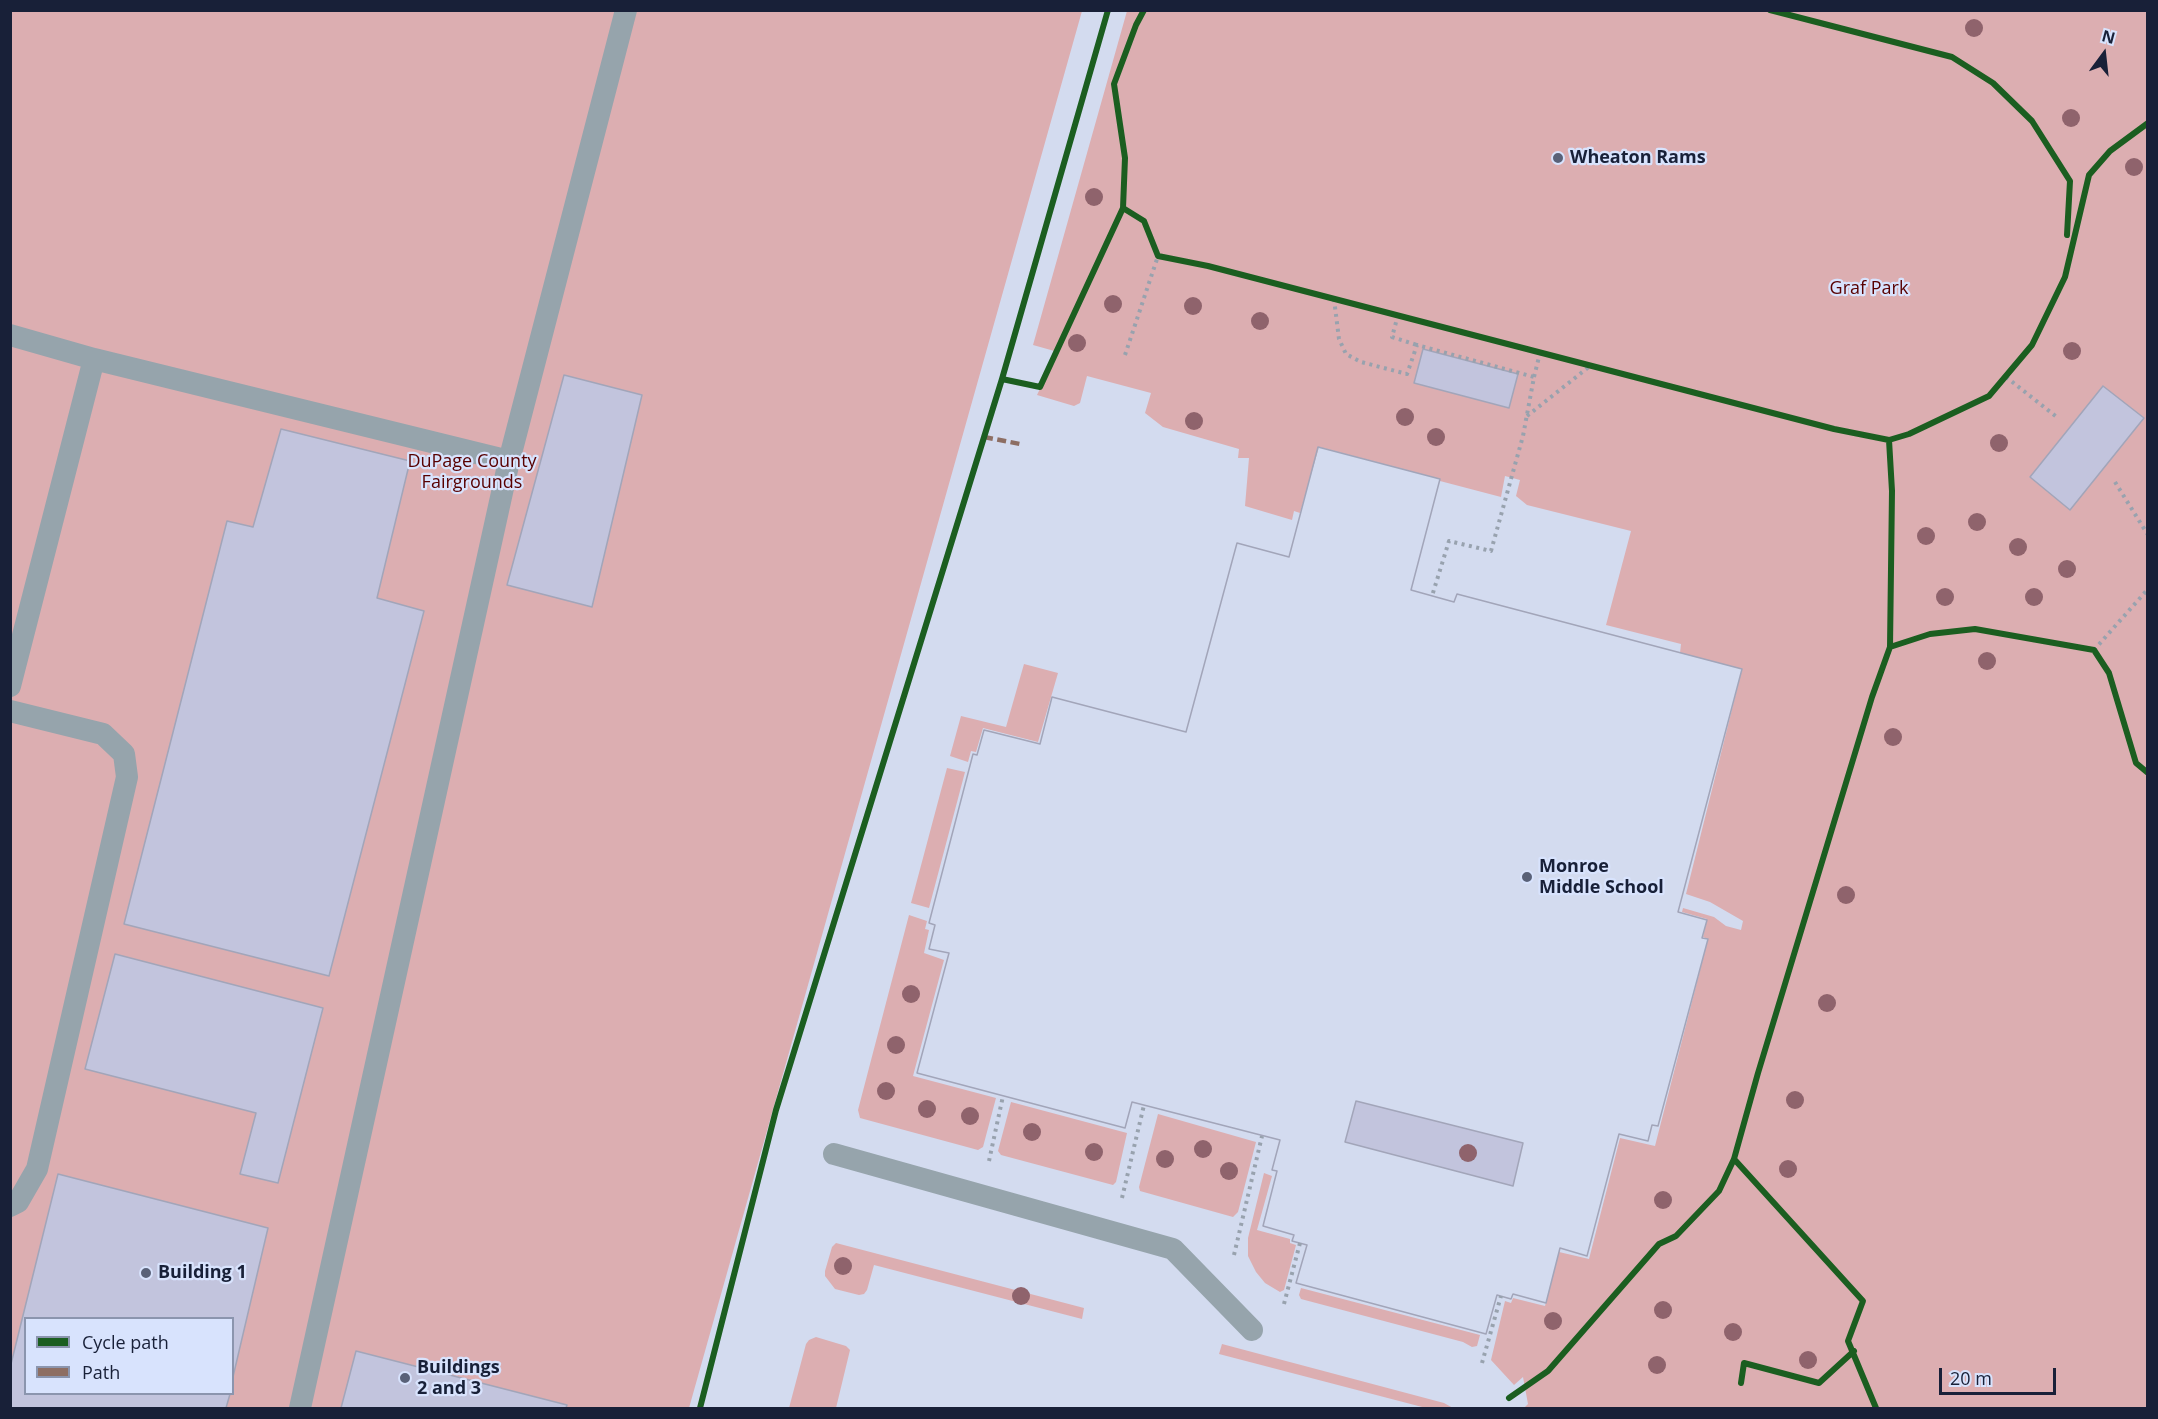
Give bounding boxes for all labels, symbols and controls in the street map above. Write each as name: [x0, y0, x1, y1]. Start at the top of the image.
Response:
north arrow: [2074, 24, 2134, 84]
text: N: [2100, 24, 2118, 49]
place label: Wheaton Rams: [1570, 147, 1706, 169]
marker: Wheaton Rams: [1551, 151, 1565, 165]
park label: Graf Park: [1830, 278, 1908, 300]
park label: DuPage County Fairgrounds: [407, 451, 537, 494]
place label: Monroe Middle School: [1539, 856, 1664, 898]
marker: Monroe Middle School: [1520, 870, 1534, 884]
place label: Building 1: [158, 1262, 247, 1284]
marker: Building 1: [139, 1266, 153, 1280]
legend: [24, 1317, 234, 1395]
text: Cycle path: [82, 1330, 169, 1354]
scale bar: [1942, 1356, 2059, 1394]
place label: Buildings 2 and 3: [417, 1357, 500, 1400]
text: Path: [82, 1360, 120, 1384]
text: 20 m: [1950, 1366, 1992, 1390]
marker: Buildings 2 and 3: [398, 1371, 412, 1385]

